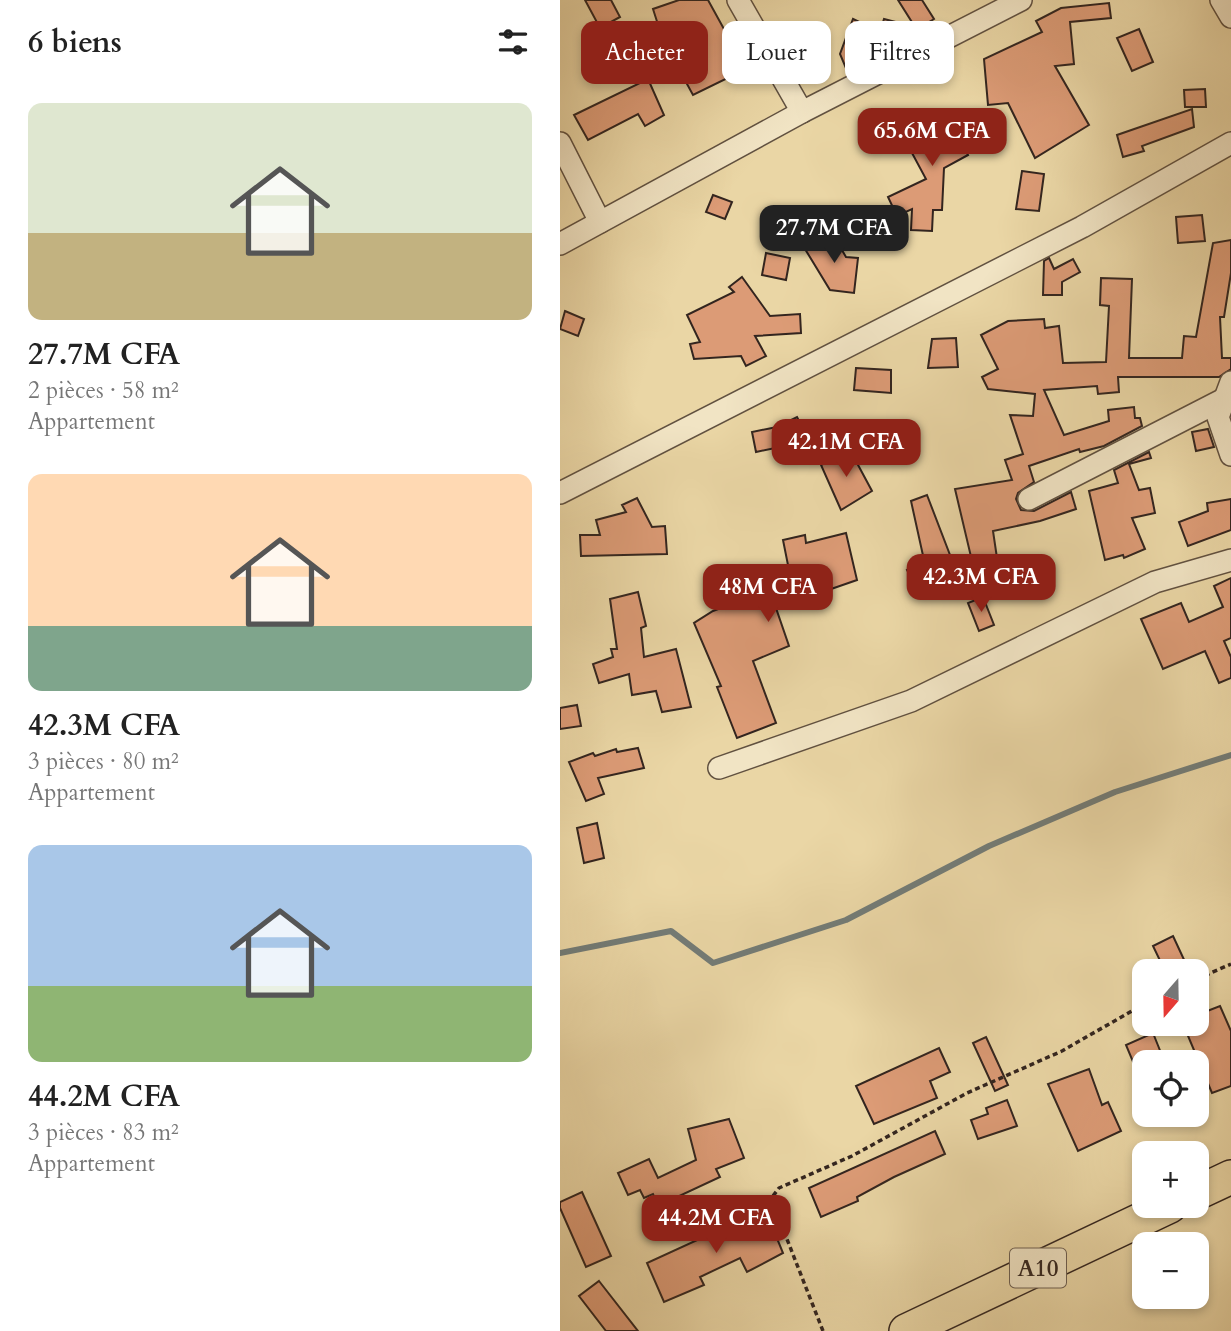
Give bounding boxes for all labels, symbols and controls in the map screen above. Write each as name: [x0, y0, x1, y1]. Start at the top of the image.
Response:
chip: Acheter: [581, 21, 708, 84]
chip: Louer: [722, 21, 831, 84]
chip: Filtres: [845, 21, 954, 84]
text: 6 biens: [28, 22, 122, 63]
icon: filters: [494, 23, 532, 61]
pin: 65.6M CFA: [852, 108, 1012, 168]
text: 65.6M CFA: [874, 115, 990, 146]
icon: home: [217, 148, 343, 274]
pin: 27.7M CFA: [754, 205, 914, 265]
text: 27.7M CFA: [776, 212, 892, 243]
text: 27.7M CFA: [28, 334, 180, 375]
text: 2 pièces · 58 m²: [28, 375, 179, 406]
text: Appartement: [28, 406, 155, 437]
pin: 42.1M CFA: [766, 420, 926, 479]
text: 42.1M CFA: [788, 426, 904, 457]
icon: home: [217, 519, 343, 645]
pin: 42.3M CFA: [901, 554, 1061, 614]
text: 42.3M CFA: [923, 561, 1039, 592]
pin: 48M CFA: [703, 564, 833, 624]
text: 48M CFA: [719, 571, 817, 602]
text: 42.3M CFA: [28, 705, 180, 746]
text: 3 pièces · 80 m²: [28, 746, 179, 777]
text: Appartement: [28, 777, 155, 808]
icon: home: [217, 890, 343, 1016]
north arrow: [1132, 959, 1209, 1036]
map controls: [1132, 959, 1209, 1309]
button: locate: [1132, 1050, 1209, 1127]
text: 44.2M CFA: [28, 1076, 180, 1117]
text: 3 pièces · 83 m²: [28, 1117, 179, 1148]
button: +: [1132, 1141, 1209, 1218]
text: Appartement: [28, 1148, 155, 1179]
pin: 44.2M CFA: [636, 1196, 796, 1255]
text: 44.2M CFA: [658, 1202, 774, 1233]
button: −: [1132, 1232, 1209, 1309]
road number: A10: [1010, 1248, 1066, 1288]

